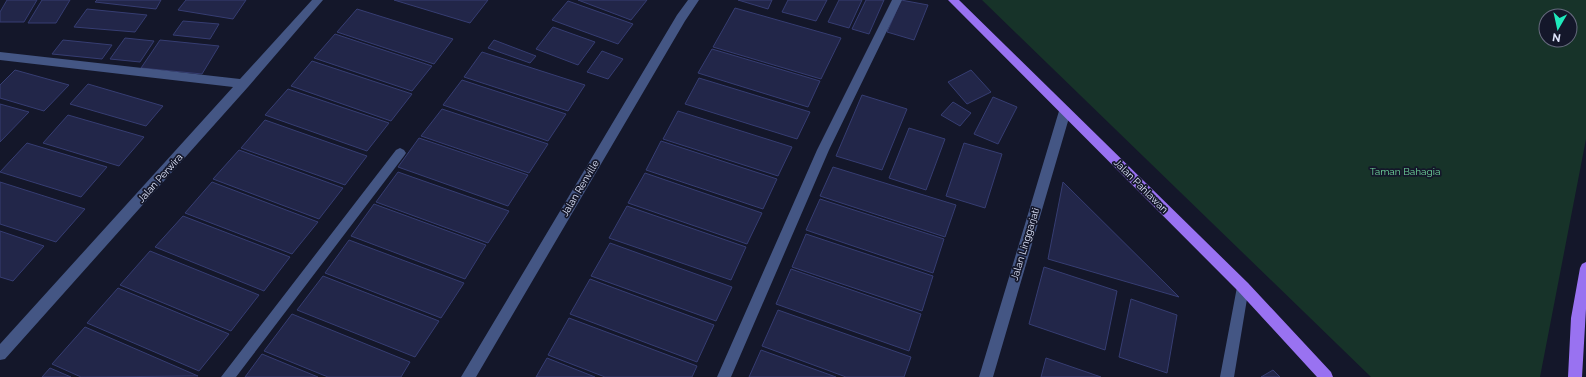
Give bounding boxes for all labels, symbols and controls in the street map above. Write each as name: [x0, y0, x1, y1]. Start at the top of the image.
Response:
north arrow: [1538, 8, 1578, 48]
text: N: [1551, 30, 1562, 44]
street label: Jalan Perwira: [135, 151, 185, 205]
street label: Jalan Pahlawan: [1112, 157, 1170, 215]
street label: Jalan Renville: [559, 158, 601, 218]
park label: Taman Bahagia: [1370, 166, 1440, 177]
street label: Jalan Linggarjati: [1009, 206, 1041, 282]

